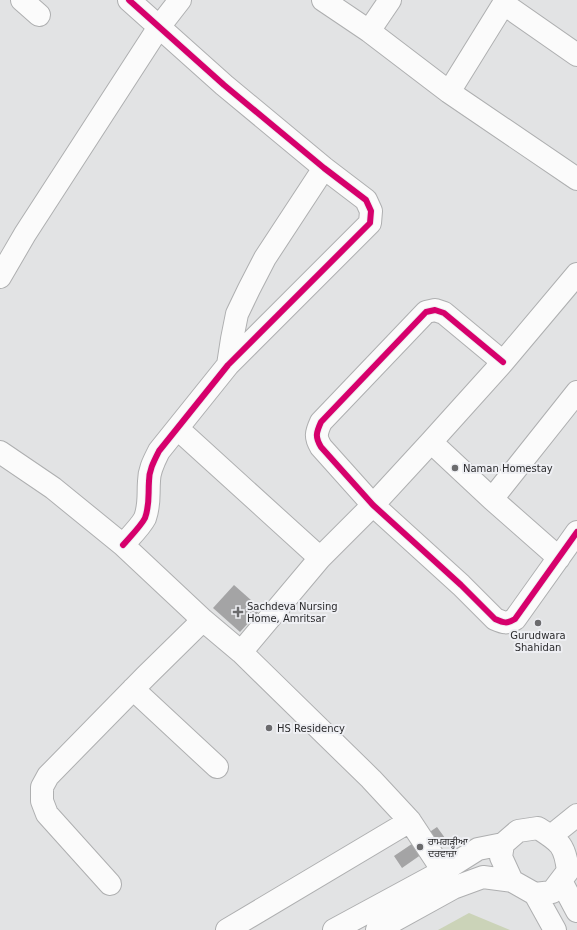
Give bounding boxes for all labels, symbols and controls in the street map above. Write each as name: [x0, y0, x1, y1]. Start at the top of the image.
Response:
marker: Naman Homestay: [450, 463, 460, 473]
place label: Naman Homestay: [463, 463, 553, 474]
place label: Sachdeva Nursing Home, Amritsar: [247, 601, 338, 624]
marker: Sachdeva Nursing Home, Amritsar: [232, 606, 244, 618]
marker: Gurudwara Shahidan: [533, 618, 543, 628]
place label: Gurudwara Shahidan: [510, 630, 566, 653]
marker: HS Residency: [264, 723, 274, 733]
place label: HS Residency: [277, 723, 345, 734]
place label: ਰਾਮਗੜ੍ਹੀਆ ਦਰਵਾਜ਼ਾ: [427, 836, 468, 859]
marker: ਰਾਮਗੜ੍ਹੀਆ ਦਰਵਾਜ਼ਾ: [415, 842, 425, 852]

